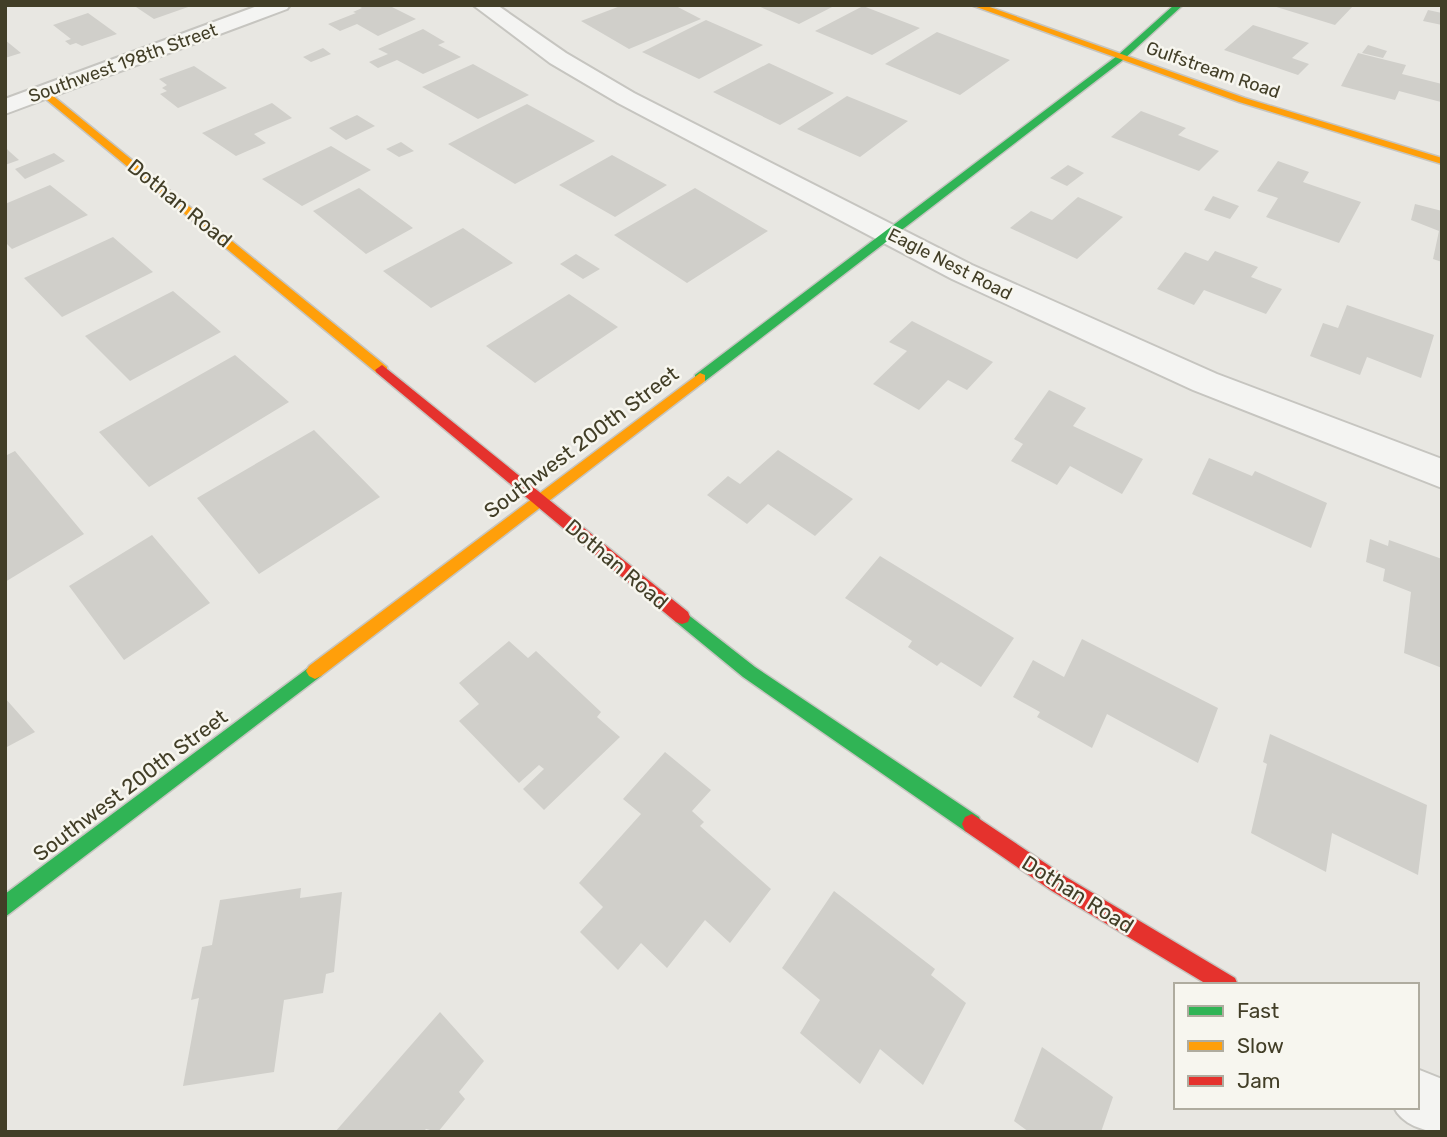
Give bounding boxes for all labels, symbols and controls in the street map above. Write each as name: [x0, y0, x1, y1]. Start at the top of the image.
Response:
street label: Southwest 198th Street: [26, 19, 220, 107]
street label: Gulfstream Road: [1143, 37, 1283, 103]
street label: Dothan Road: [123, 153, 237, 253]
street label: Eagle Nest Road: [884, 223, 1016, 305]
street label: Southwest 200th Street: [479, 361, 683, 523]
street label: Dothan Road: [560, 514, 674, 614]
street label: Southwest 200th Street: [28, 704, 232, 866]
street label: Dothan Road: [1018, 850, 1138, 938]
legend: [1174, 983, 1419, 1109]
text: Fast: [1237, 998, 1279, 1023]
text: Slow: [1237, 1033, 1284, 1058]
text: Jam: [1237, 1068, 1281, 1093]

